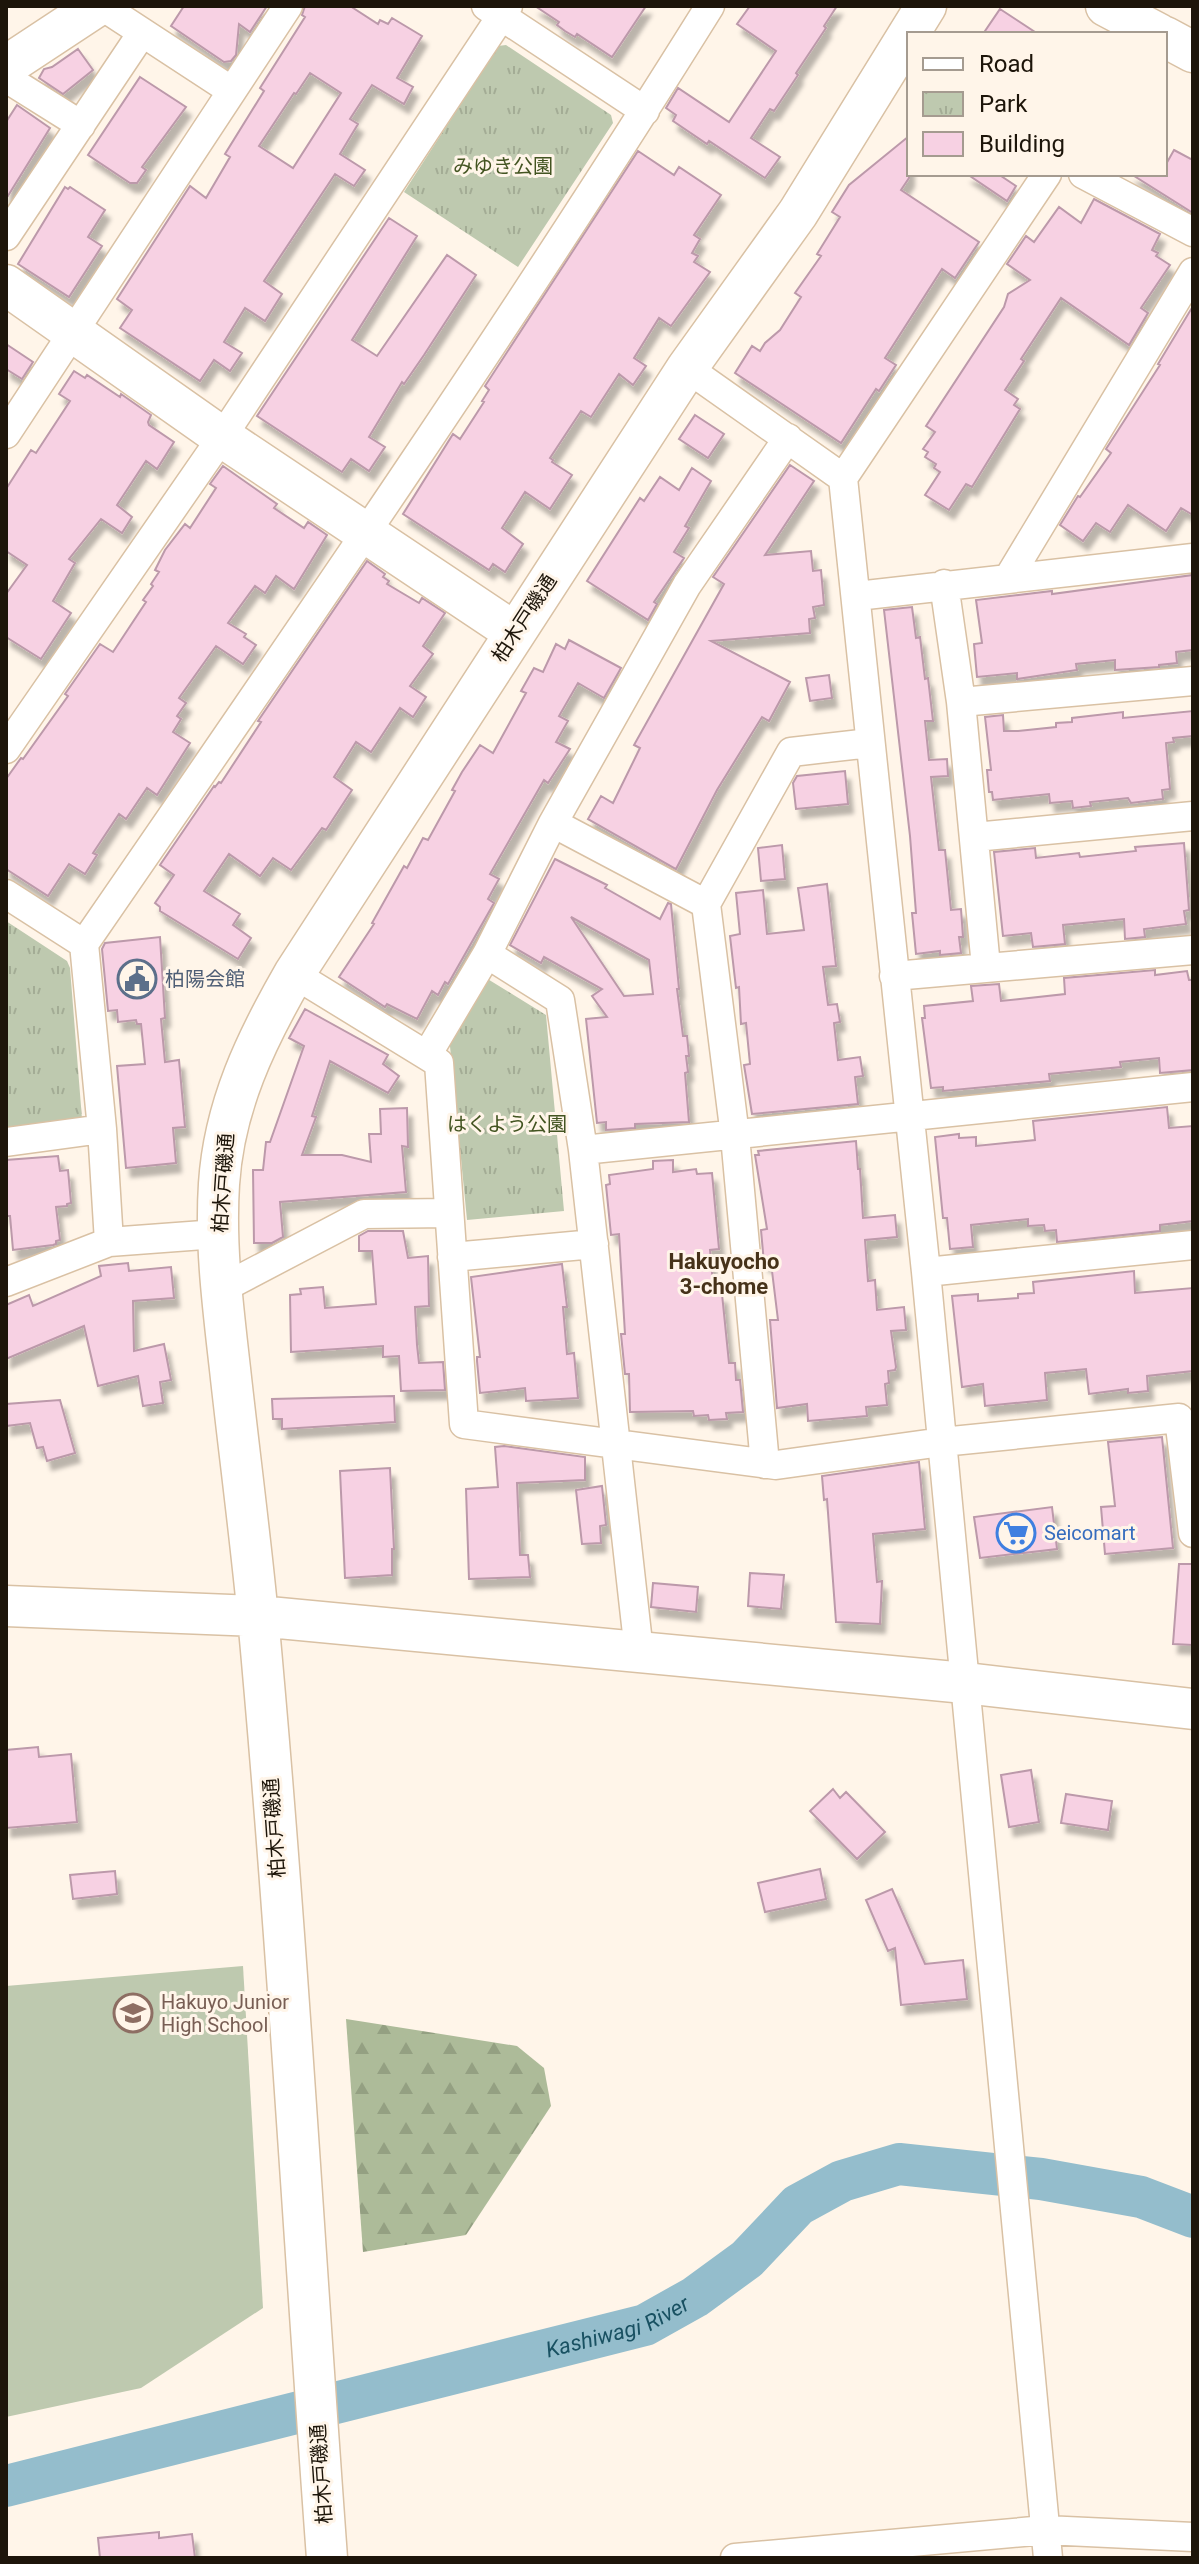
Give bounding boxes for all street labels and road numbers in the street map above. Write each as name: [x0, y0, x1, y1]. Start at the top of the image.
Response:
street label: 柏木戸磯通: [487, 570, 561, 666]
street label: 柏木戸磯通: [208, 1132, 238, 1234]
street label: 柏木戸磯通: [259, 1777, 289, 1879]
street label: 柏木戸磯通: [306, 2423, 336, 2525]

